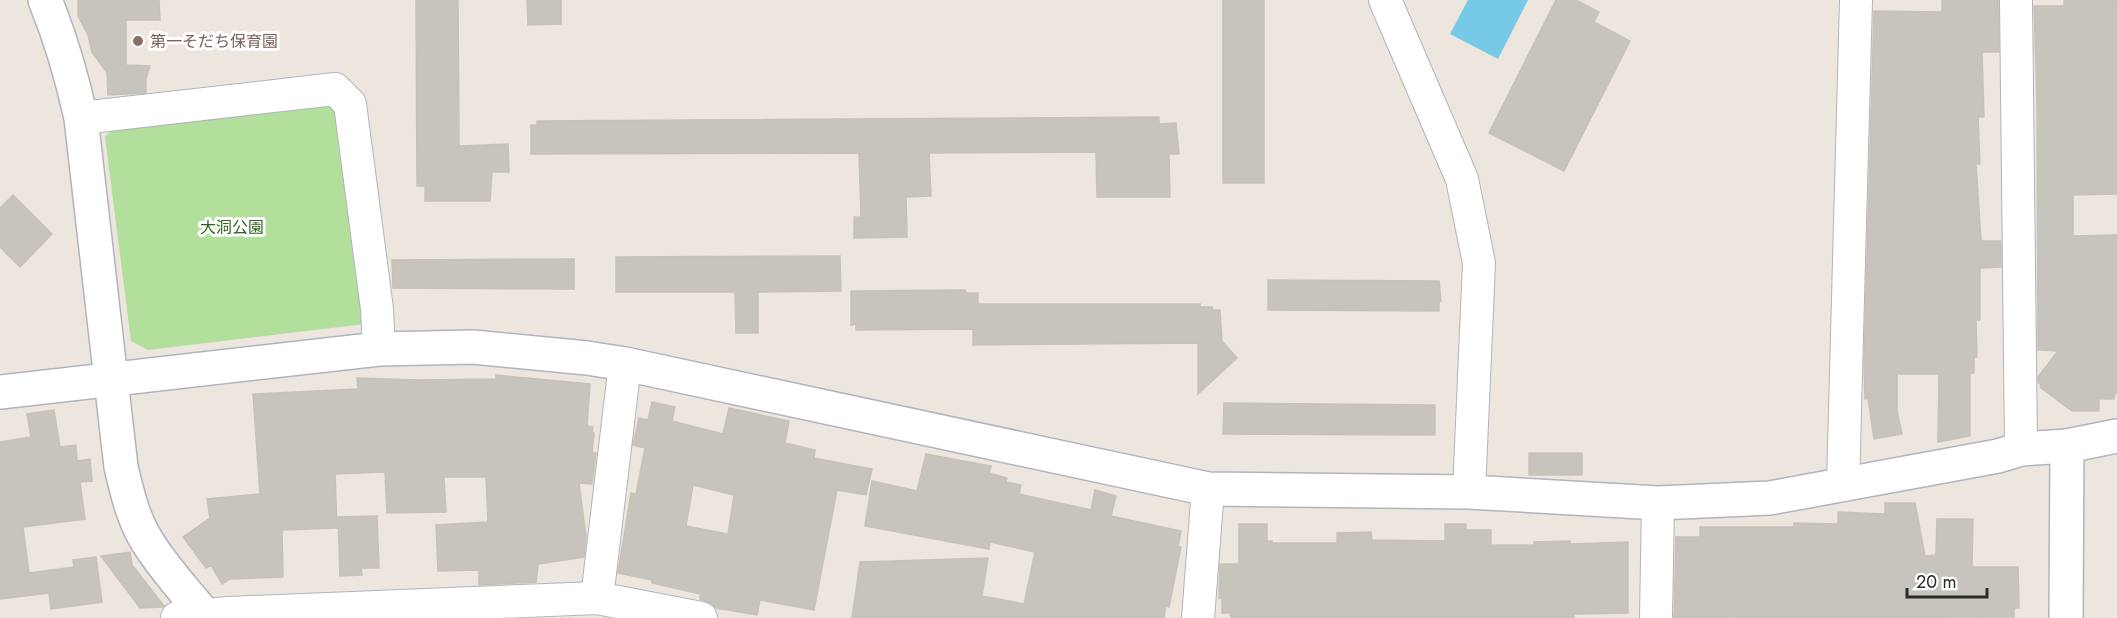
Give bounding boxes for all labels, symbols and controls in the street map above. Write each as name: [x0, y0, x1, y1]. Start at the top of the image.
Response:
place label: 第一そだち保育園: [150, 30, 278, 53]
marker: 第一そだち保育園: [131, 34, 145, 48]
park label: 大洞公園: [200, 216, 264, 239]
scale bar: [1907, 561, 1986, 599]
text: 20 m: [1916, 569, 1956, 595]

